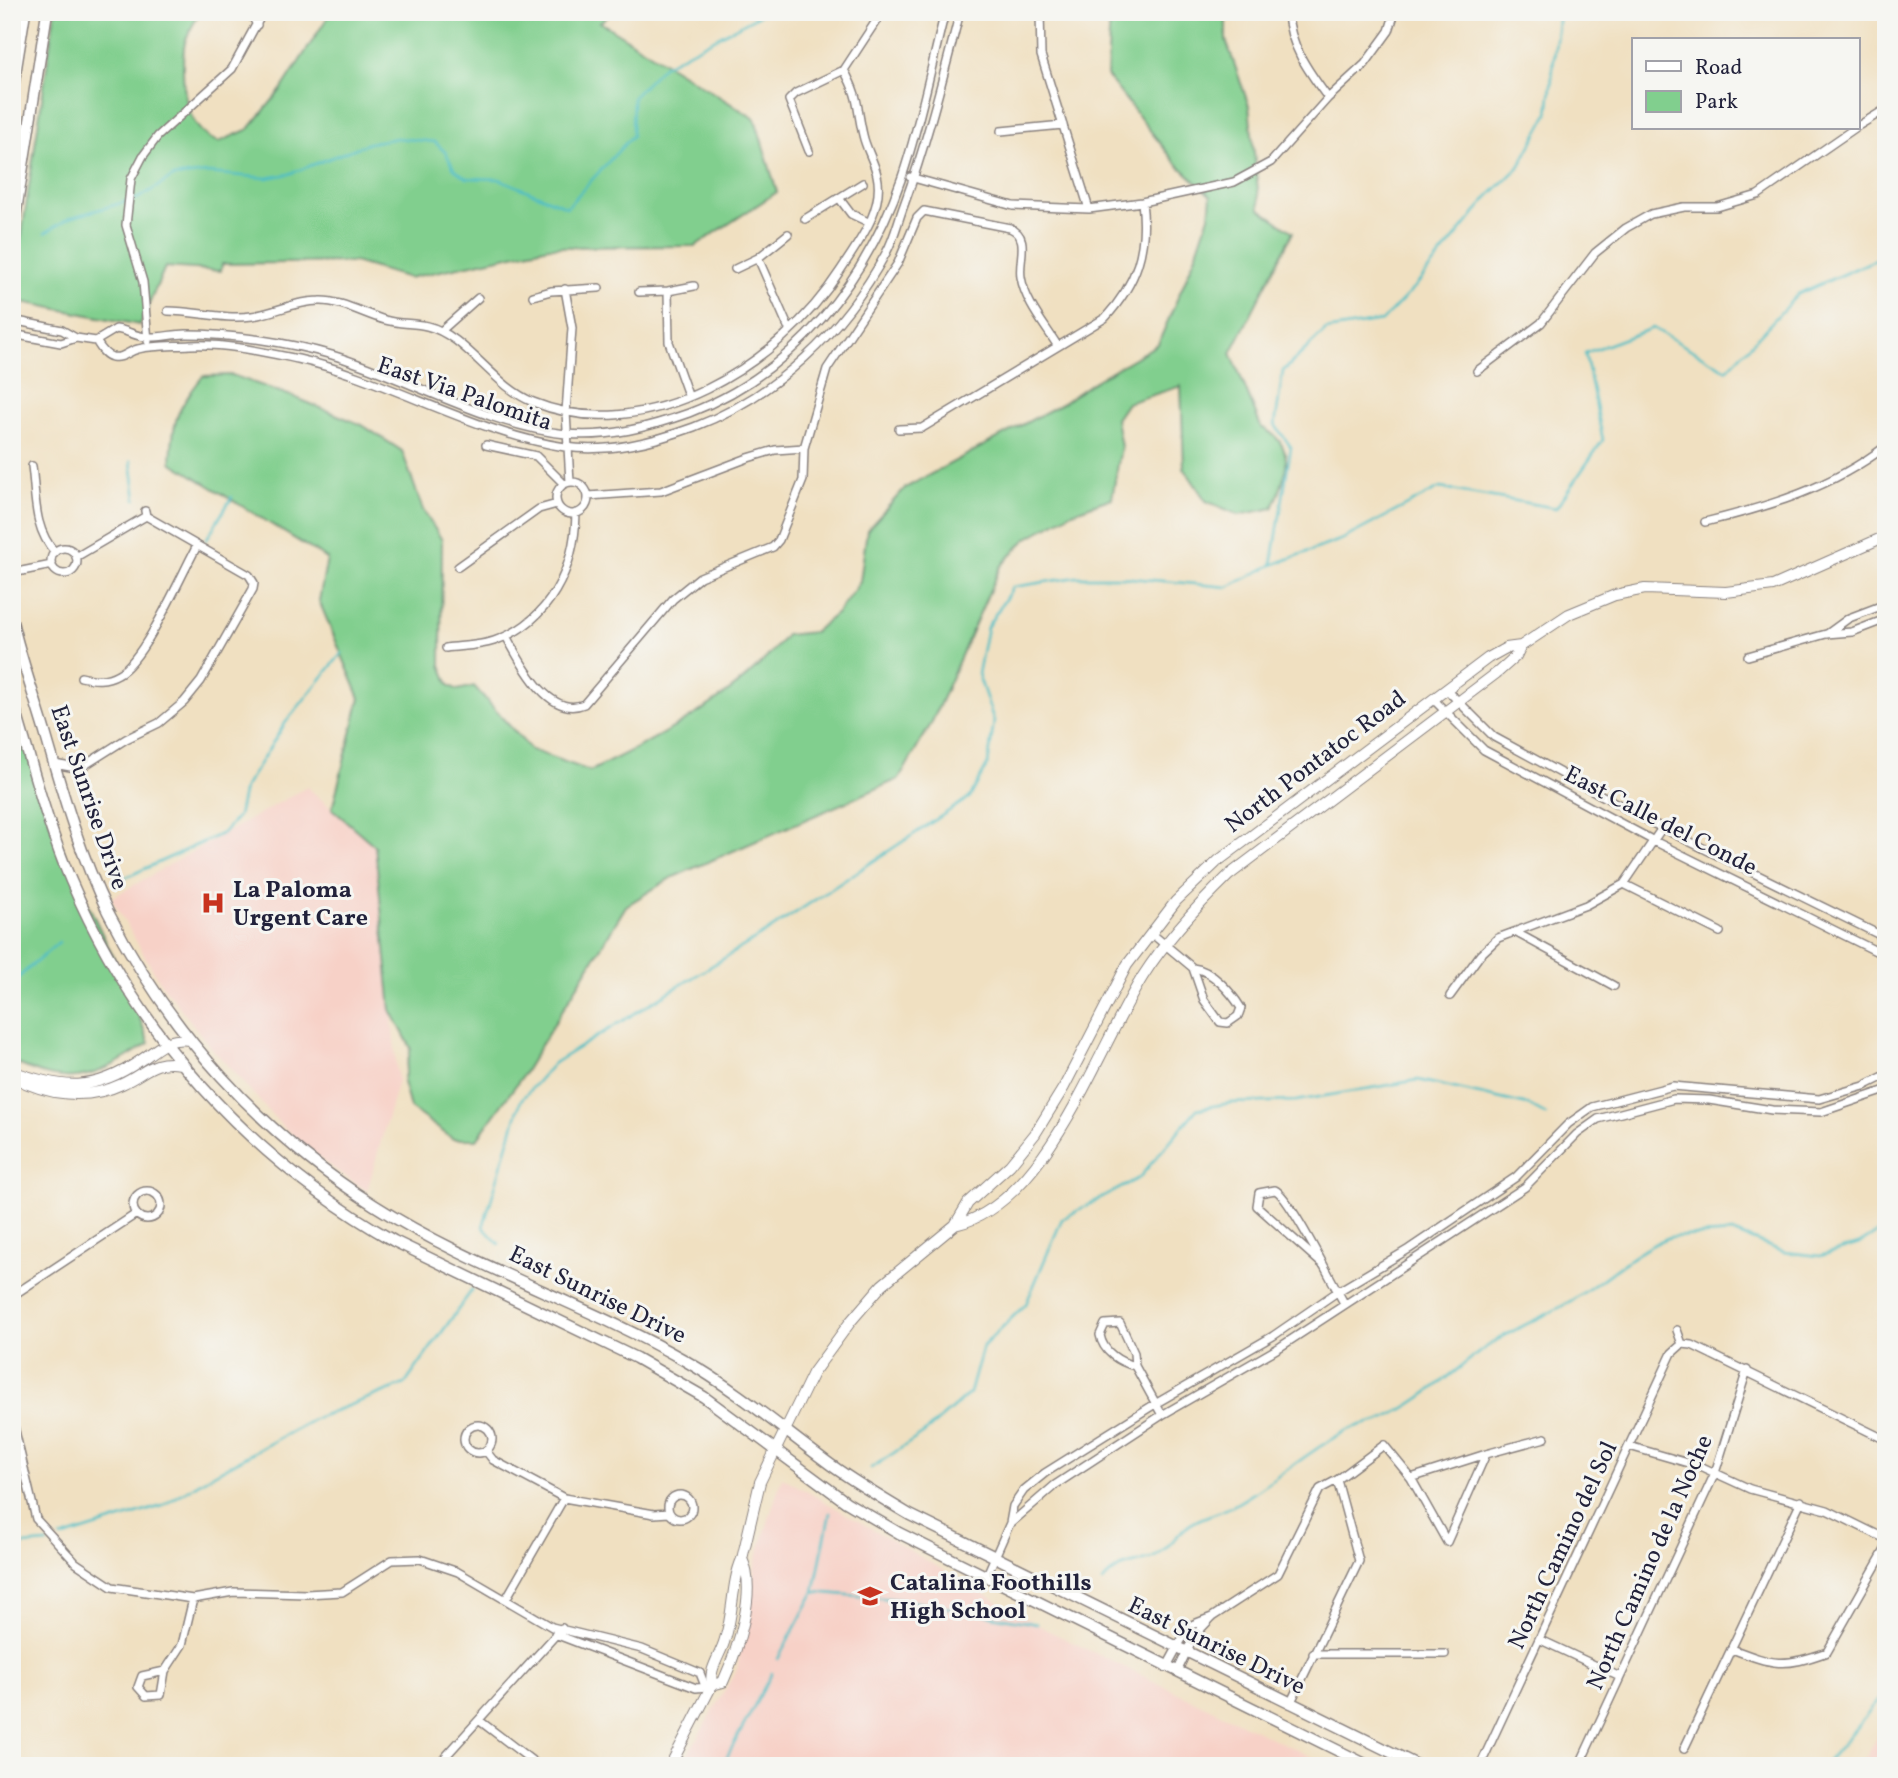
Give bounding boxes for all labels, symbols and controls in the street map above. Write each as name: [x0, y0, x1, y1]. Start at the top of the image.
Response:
legend: [1632, 38, 1860, 130]
text: Road: [1695, 54, 1742, 83]
text: Park: [1695, 88, 1738, 117]
street label: East Via Palomita: [372, 349, 556, 441]
street label: North Pontatoc Road: [1218, 683, 1414, 842]
street label: East Sunrise Drive: [41, 701, 136, 895]
street label: East Calle del Conde: [1558, 758, 1763, 885]
place label: La Paloma Urgent Care: [233, 874, 368, 936]
hospital icon: La Paloma Urgent Care: [199, 889, 227, 917]
street label: East Sunrise Drive: [503, 1238, 691, 1353]
street label: North Camino de la Noche: [1579, 1430, 1723, 1696]
street label: North Camino del Sol: [1501, 1436, 1627, 1655]
place label: Catalina Foothills High School: [890, 1567, 1092, 1629]
school or university icon: Catalina Foothills High School: [856, 1582, 884, 1610]
street label: East Sunrise Drive: [1122, 1589, 1310, 1704]

